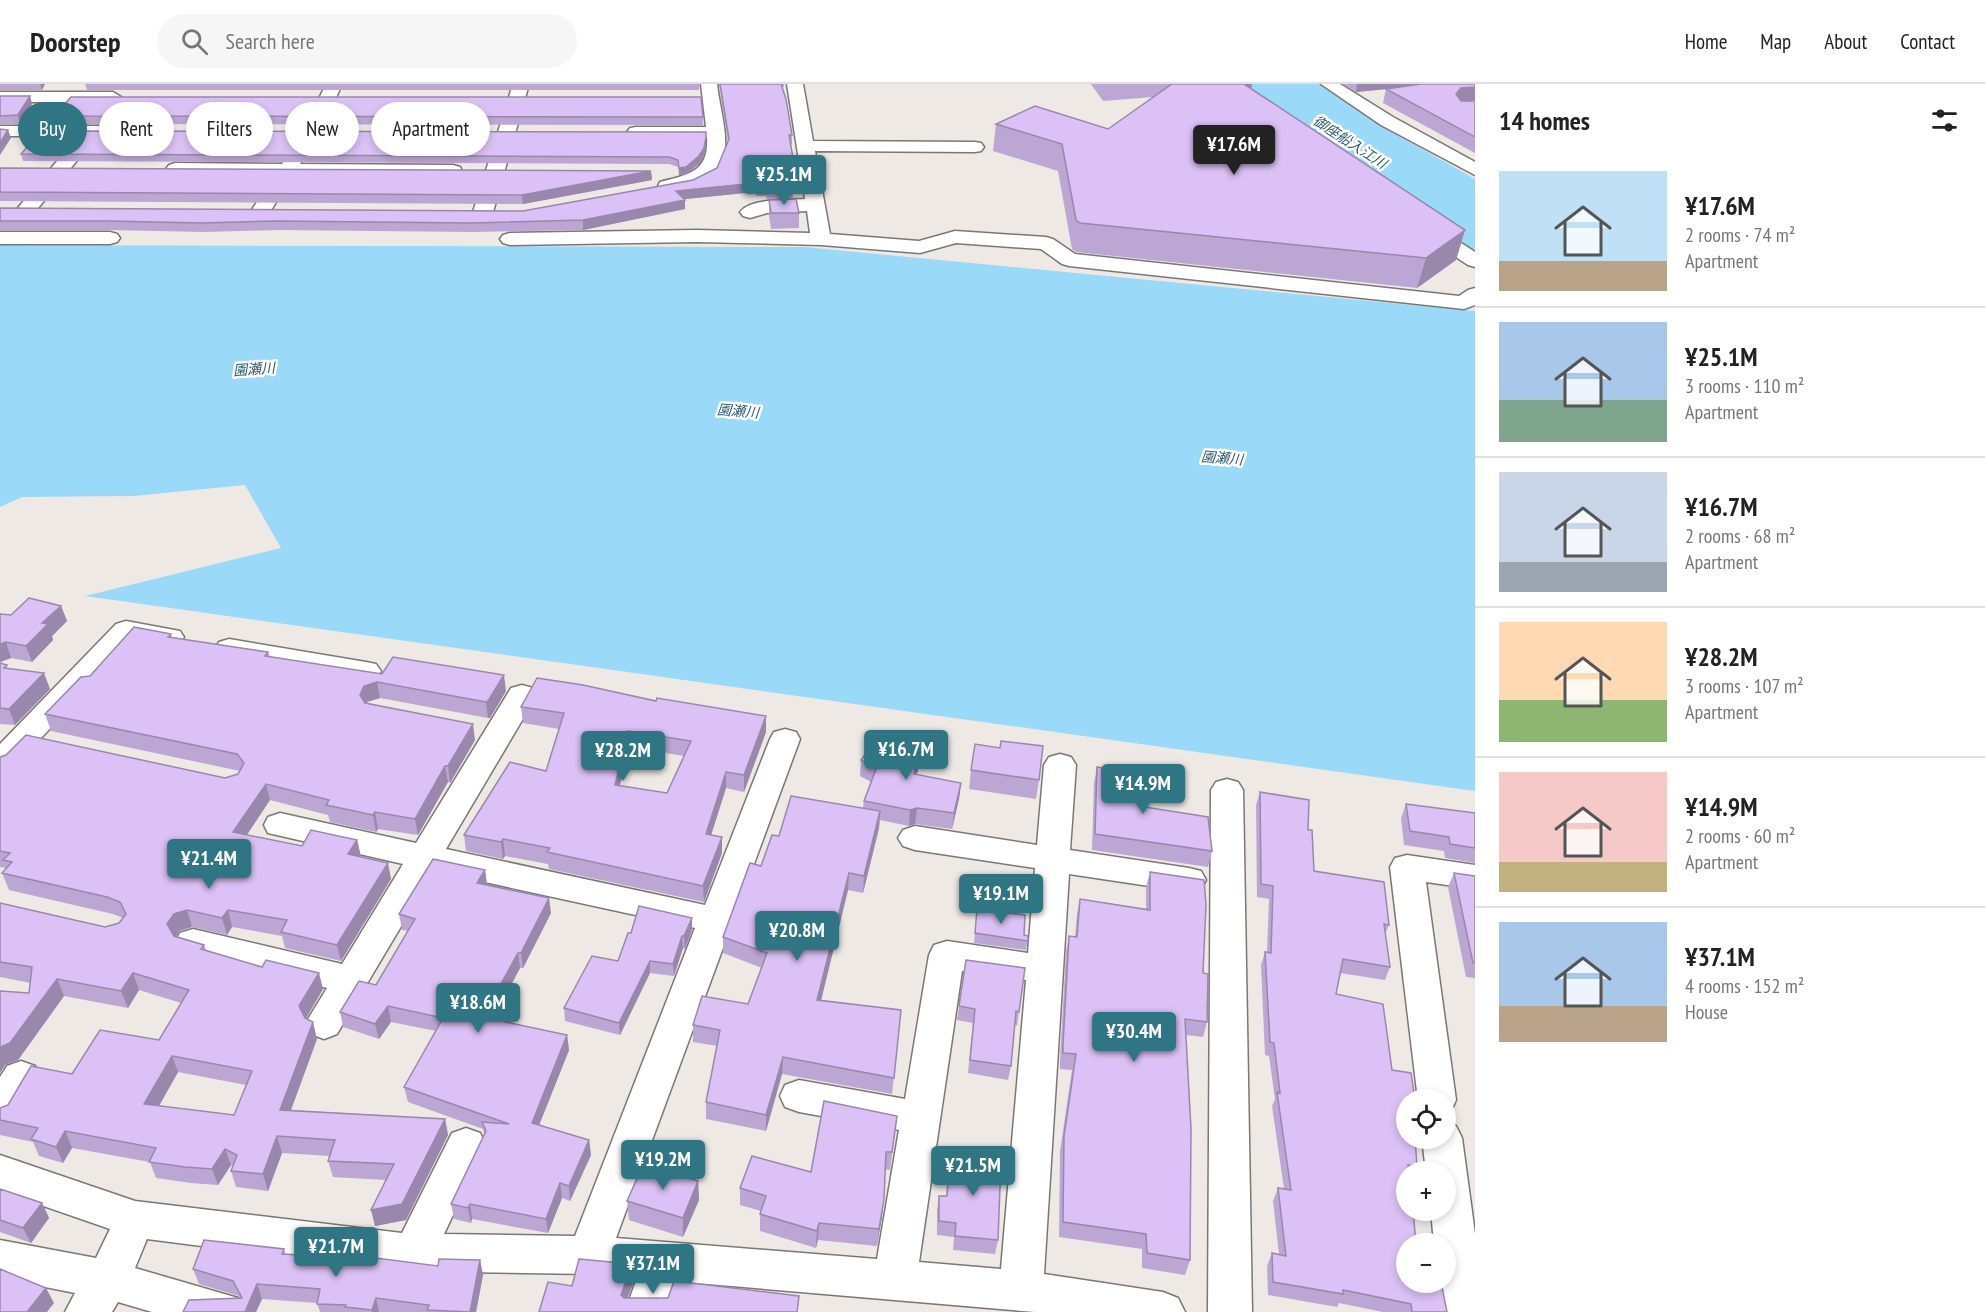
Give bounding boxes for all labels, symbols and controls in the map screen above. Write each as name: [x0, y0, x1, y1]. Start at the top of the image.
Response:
search box: [157, 14, 577, 68]
text: Doorstep: [30, 23, 121, 60]
icon: search: [178, 25, 211, 58]
text: Search here: [226, 27, 315, 55]
text: Home: [1685, 28, 1727, 55]
text: Map: [1760, 28, 1791, 55]
text: About: [1824, 28, 1867, 55]
text: Contact: [1900, 28, 1955, 55]
chip: Buy: [18, 102, 87, 156]
chip: Rent: [99, 102, 174, 156]
chip: Filters: [186, 102, 273, 156]
chip: New: [285, 102, 359, 156]
chip: Apartment: [371, 102, 490, 156]
text: 14 homes: [1499, 104, 1590, 137]
icon: filters: [1928, 104, 1961, 137]
water label: 御座船入江川: [1310, 112, 1392, 174]
pin: ¥17.6M: [1185, 125, 1283, 176]
text: ¥17.6M: [1207, 131, 1261, 157]
pin: ¥25.1M: [735, 155, 833, 206]
text: ¥25.1M: [756, 161, 812, 187]
text: ¥17.6M: [1685, 189, 1755, 222]
icon: home: [1547, 195, 1619, 267]
text: 2 rooms · 74 m²: [1685, 222, 1795, 248]
text: Apartment: [1685, 248, 1758, 274]
text: ¥25.1M: [1685, 340, 1758, 373]
icon: home: [1547, 346, 1619, 418]
water label: 園瀬川: [232, 358, 278, 379]
text: 3 rooms · 110 m²: [1685, 373, 1804, 399]
text: Apartment: [1685, 399, 1758, 425]
water label: 園瀬川: [716, 400, 762, 422]
water label: 園瀬川: [1200, 447, 1246, 469]
text: ¥16.7M: [1685, 490, 1758, 523]
icon: home: [1547, 496, 1619, 568]
text: 2 rooms · 68 m²: [1685, 523, 1795, 549]
text: Apartment: [1685, 549, 1758, 575]
text: ¥28.2M: [1685, 640, 1758, 673]
icon: home: [1547, 646, 1619, 718]
text: 3 rooms · 107 m²: [1685, 673, 1804, 699]
text: Apartment: [1685, 699, 1758, 725]
pin: ¥16.7M: [857, 730, 955, 781]
pin: ¥28.2M: [574, 731, 672, 782]
text: ¥16.7M: [878, 736, 934, 762]
text: ¥28.2M: [595, 737, 651, 763]
pin: ¥14.9M: [1094, 764, 1192, 815]
text: ¥14.9M: [1115, 770, 1171, 796]
text: ¥14.9M: [1685, 790, 1758, 823]
icon: home: [1547, 796, 1619, 868]
text: 2 rooms · 60 m²: [1685, 823, 1795, 849]
pin: ¥21.4M: [160, 839, 258, 890]
text: ¥21.4M: [181, 845, 237, 871]
text: Apartment: [1685, 849, 1758, 875]
pin: ¥19.1M: [952, 874, 1050, 925]
text: ¥19.1M: [973, 880, 1029, 906]
pin: ¥20.8M: [748, 911, 846, 962]
text: ¥20.8M: [769, 917, 825, 943]
text: ¥37.1M: [1685, 940, 1755, 973]
icon: home: [1547, 946, 1619, 1018]
text: 4 rooms · 152 m²: [1685, 973, 1804, 999]
pin: ¥18.6M: [429, 983, 527, 1034]
text: ¥18.6M: [450, 989, 506, 1015]
text: House: [1685, 999, 1728, 1025]
pin: ¥30.4M: [1085, 1012, 1183, 1063]
text: ¥30.4M: [1106, 1018, 1162, 1044]
map controls: [1396, 1089, 1456, 1293]
button: locate: [1396, 1089, 1456, 1149]
pin: ¥19.2M: [614, 1140, 712, 1191]
text: ¥19.2M: [635, 1146, 691, 1172]
pin: ¥21.5M: [924, 1146, 1022, 1197]
text: ¥21.5M: [945, 1152, 1001, 1178]
button: +: [1396, 1161, 1456, 1221]
pin: ¥21.7M: [287, 1227, 385, 1278]
text: ¥21.7M: [308, 1233, 364, 1259]
button: −: [1396, 1233, 1456, 1293]
pin: ¥37.1M: [604, 1244, 702, 1295]
text: ¥37.1M: [626, 1250, 680, 1276]

